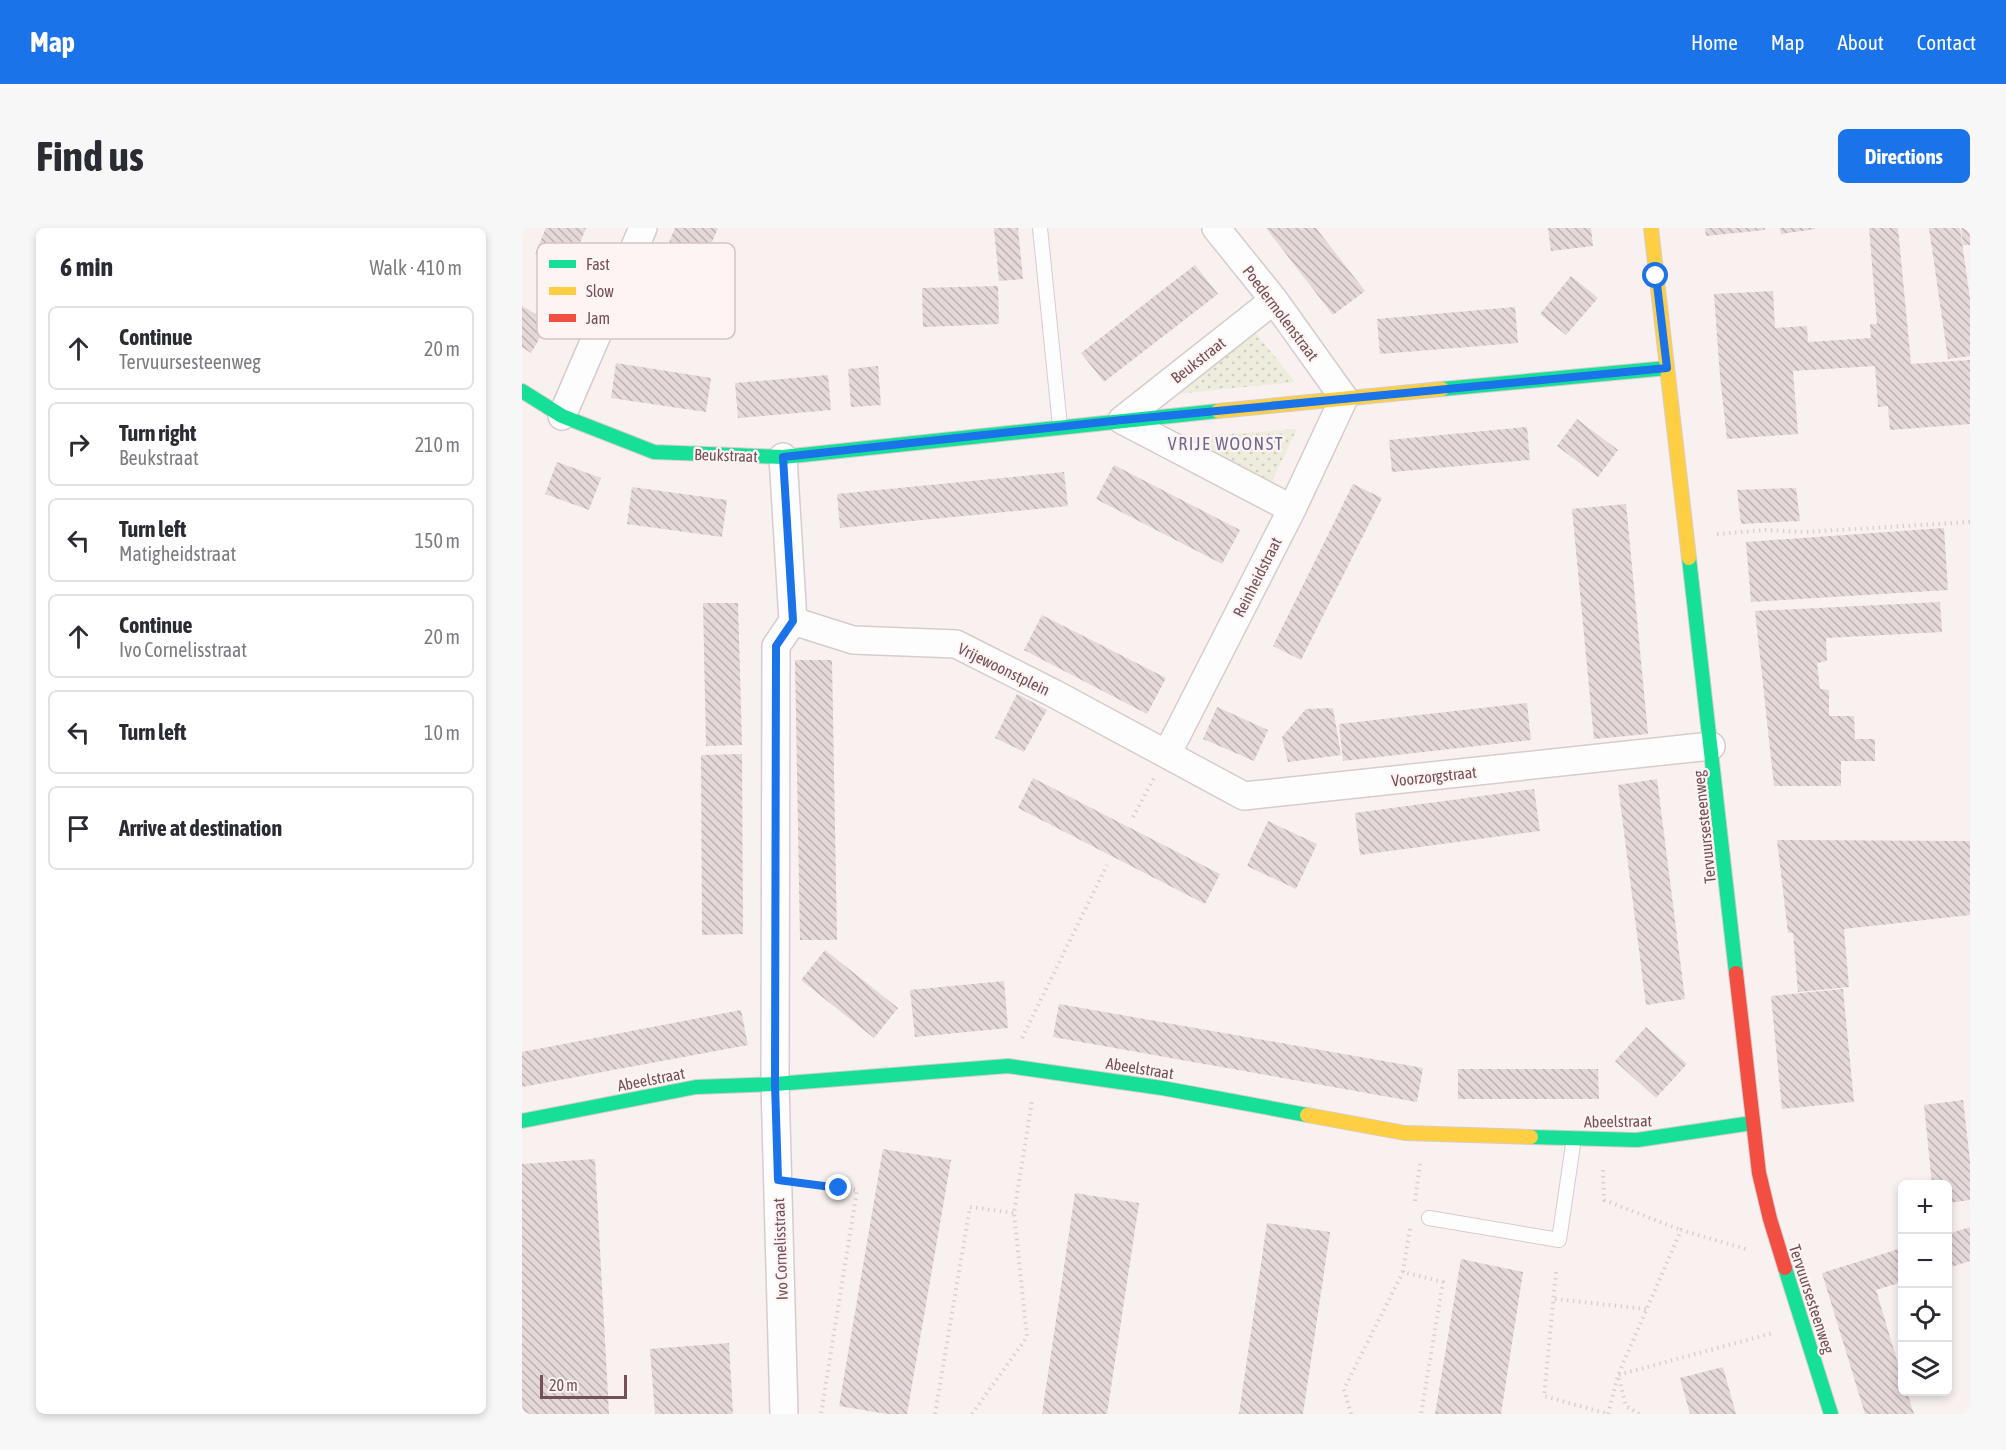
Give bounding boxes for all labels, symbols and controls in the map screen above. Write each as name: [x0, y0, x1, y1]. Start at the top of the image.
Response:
text: Map: [30, 26, 75, 58]
text: Home: [1691, 30, 1738, 54]
text: Map: [1771, 30, 1805, 54]
text: About: [1838, 30, 1884, 54]
text: Contact: [1917, 30, 1976, 54]
button: Directions: [1838, 129, 1970, 183]
text: Find us: [36, 132, 144, 180]
legend: [537, 243, 735, 339]
text: 6 min: [60, 252, 113, 282]
text: Fast: [586, 255, 610, 273]
text: Walk · 410 m: [370, 256, 462, 279]
street label: Poedermolenstraat: [1239, 262, 1323, 364]
route start: [1642, 262, 1668, 288]
text: Slow: [586, 282, 614, 300]
text: Jam: [586, 309, 610, 327]
text: Continue: [119, 324, 193, 350]
icon: ahead: [62, 332, 95, 365]
street label: Beukstraat: [1167, 333, 1229, 387]
text: 20 m: [424, 337, 460, 360]
text: Tervuursesteenweg: [119, 350, 261, 373]
text: Turn right: [119, 420, 196, 446]
icon: right: [62, 428, 95, 461]
text: 210 m: [415, 433, 460, 456]
district label: VRIJE WOONST: [1168, 433, 1284, 454]
street label: Beukstraat: [694, 445, 759, 465]
text: Beukstraat: [119, 446, 199, 469]
text: Turn left: [119, 516, 186, 542]
icon: left: [62, 524, 95, 557]
text: 150 m: [415, 529, 460, 552]
street label: Reinheidstraat: [1229, 534, 1285, 620]
text: Matigheidstraat: [119, 542, 236, 565]
text: Continue: [119, 612, 193, 638]
icon: ahead: [62, 620, 95, 653]
text: 20 m: [424, 625, 460, 648]
text: Ivo Cornelisstraat: [119, 638, 247, 661]
street label: Vrijewoonstplein: [955, 639, 1053, 700]
icon: left: [62, 716, 95, 749]
text: Turn left: [119, 719, 186, 745]
text: 10 m: [424, 721, 460, 744]
street label: Voorzorgstraat: [1391, 763, 1478, 790]
street label: Tervuursesteenweg: [1689, 769, 1720, 884]
icon: arrive: [62, 812, 95, 845]
text: Arrive at destination: [119, 815, 282, 841]
street label: Abeelstraat: [1105, 1054, 1175, 1082]
street label: Abeelstraat: [616, 1064, 687, 1094]
street label: Abeelstraat: [1584, 1111, 1653, 1131]
route end: [825, 1174, 851, 1200]
map controls: [1898, 1180, 1952, 1396]
button: +: [1898, 1180, 1952, 1234]
street label: Ivo Cornelisstraat: [769, 1197, 791, 1300]
button: −: [1898, 1234, 1952, 1288]
street label: Tervuursesteenweg: [1785, 1242, 1838, 1356]
button: locate: [1898, 1288, 1952, 1342]
button: layers: [1898, 1342, 1952, 1396]
scale bar: [540, 1372, 627, 1400]
text: 20 m: [549, 1376, 578, 1394]

